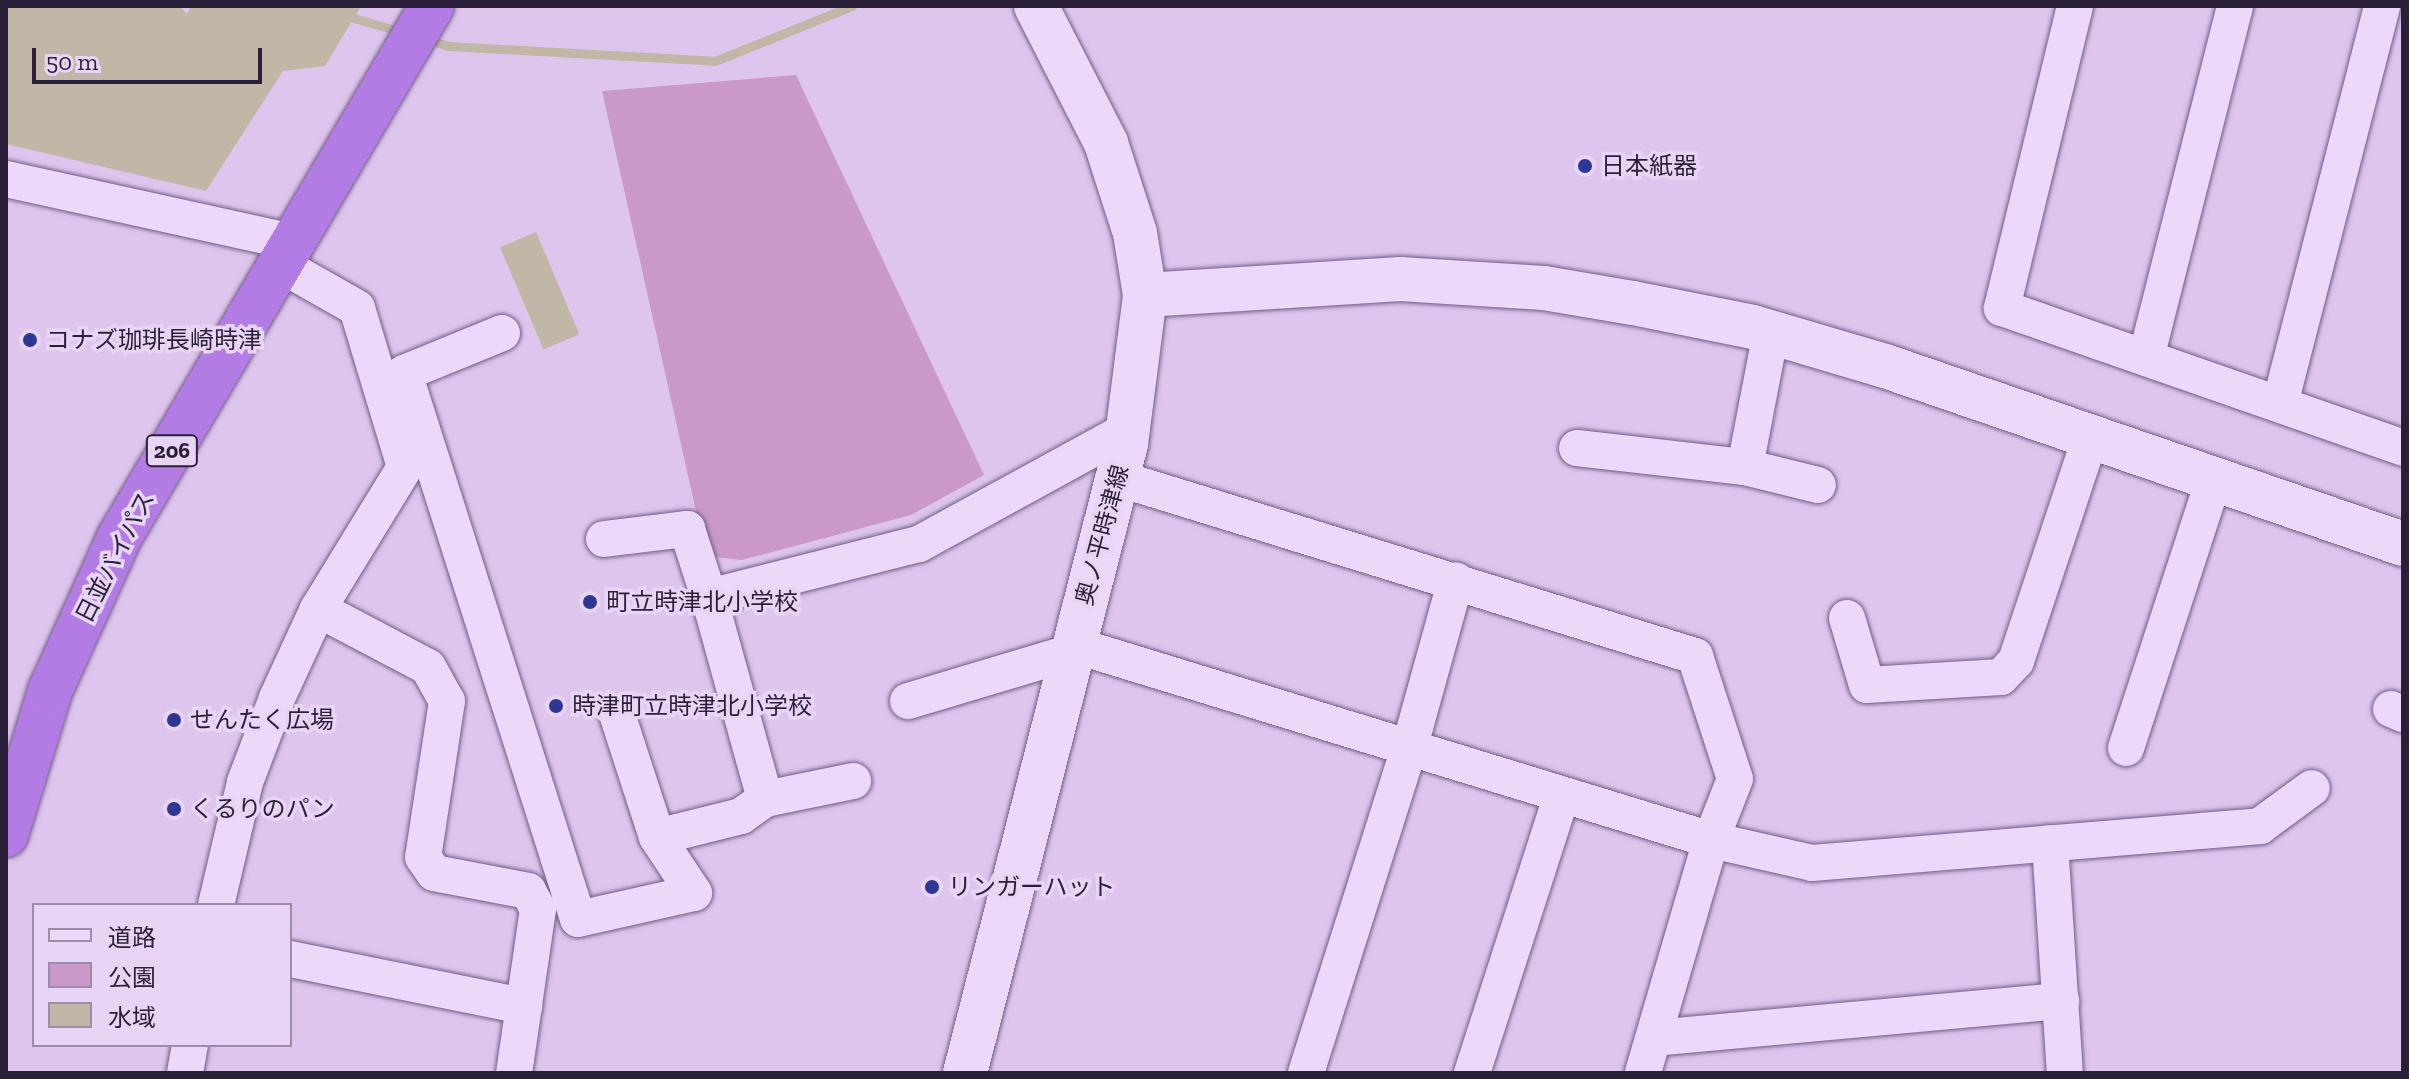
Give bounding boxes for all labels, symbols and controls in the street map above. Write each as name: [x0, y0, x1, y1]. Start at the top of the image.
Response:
scale bar: [36, 32, 266, 82]
text: 50 m: [46, 47, 98, 76]
place label: 日本紙器: [1601, 152, 1697, 180]
marker: 日本紙器: [1576, 157, 1594, 175]
place label: コナズ珈琲長崎時津: [46, 326, 262, 354]
marker: コナズ珈琲長崎時津: [21, 331, 39, 349]
road number: 206: [144, 433, 200, 469]
street label: 奥ノ平時津線: [1069, 462, 1135, 608]
street label: 日並バイパス: [69, 486, 161, 628]
place label: 町立時津北小学校: [606, 588, 798, 616]
marker: 町立時津北小学校: [581, 593, 599, 611]
place label: 時津町立時津北小学校: [572, 692, 812, 720]
marker: 時津町立時津北小学校: [547, 697, 565, 715]
place label: せんたく広場: [190, 706, 334, 734]
marker: せんたく広場: [165, 711, 183, 729]
place label: くるりのパン: [190, 795, 334, 823]
marker: くるりのパン: [165, 800, 183, 818]
place label: リンガーハット: [948, 873, 1116, 901]
marker: リンガーハット: [923, 878, 941, 896]
legend: [32, 903, 292, 1047]
text: 道路: [108, 923, 156, 952]
text: 公園: [108, 963, 156, 992]
text: 水域: [108, 1003, 156, 1032]

